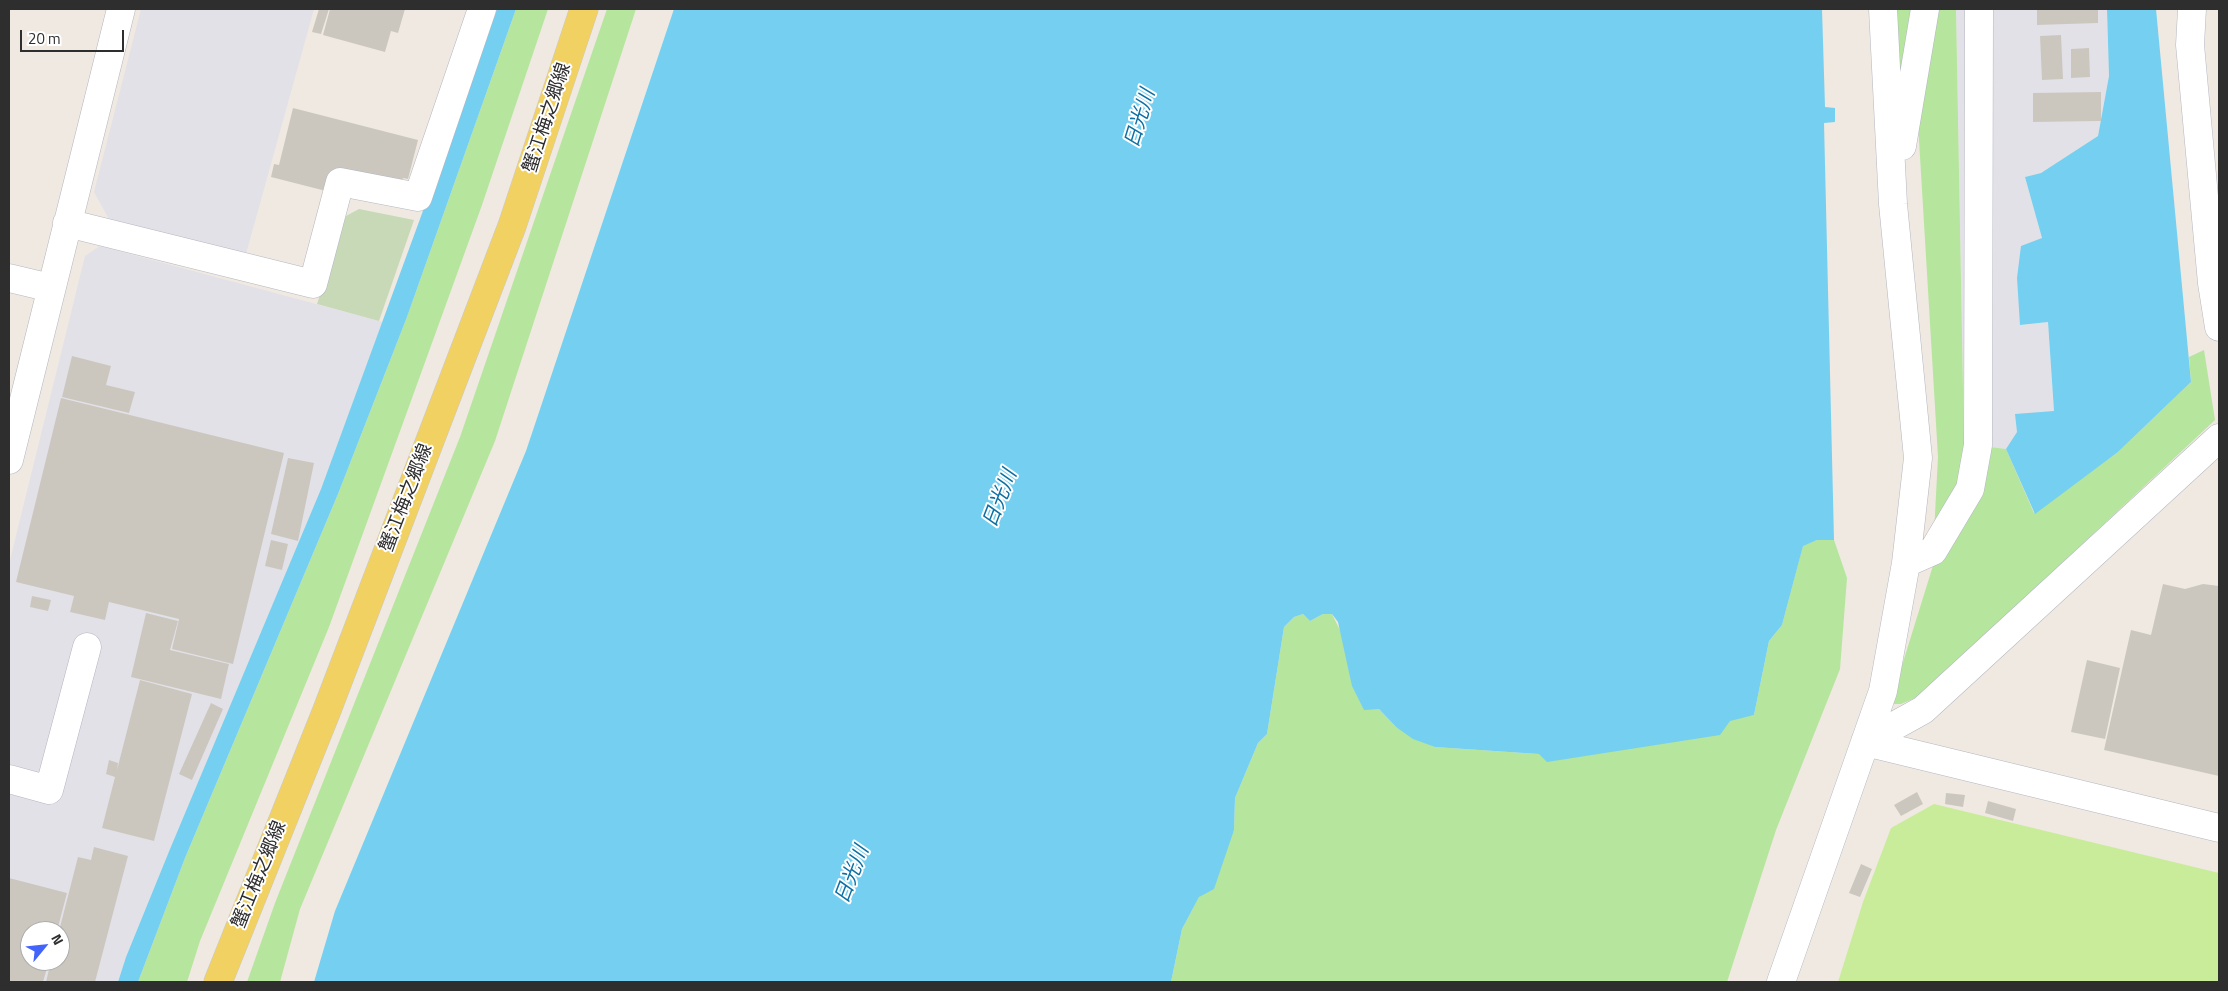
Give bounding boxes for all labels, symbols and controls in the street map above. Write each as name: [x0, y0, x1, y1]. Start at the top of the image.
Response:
scale bar: [22, 20, 126, 52]
text: 20 m: [28, 27, 61, 50]
street label: 蟹江梅之郷線: [520, 60, 576, 176]
water label: 日光川: [1121, 87, 1161, 151]
street label: 蟹江梅之郷線: [376, 441, 438, 555]
water label: 日光川: [979, 467, 1023, 531]
street label: 蟹江梅之郷線: [228, 818, 292, 932]
water label: 日光川: [831, 843, 875, 907]
north arrow: [20, 921, 70, 971]
text: N: [46, 930, 69, 948]

